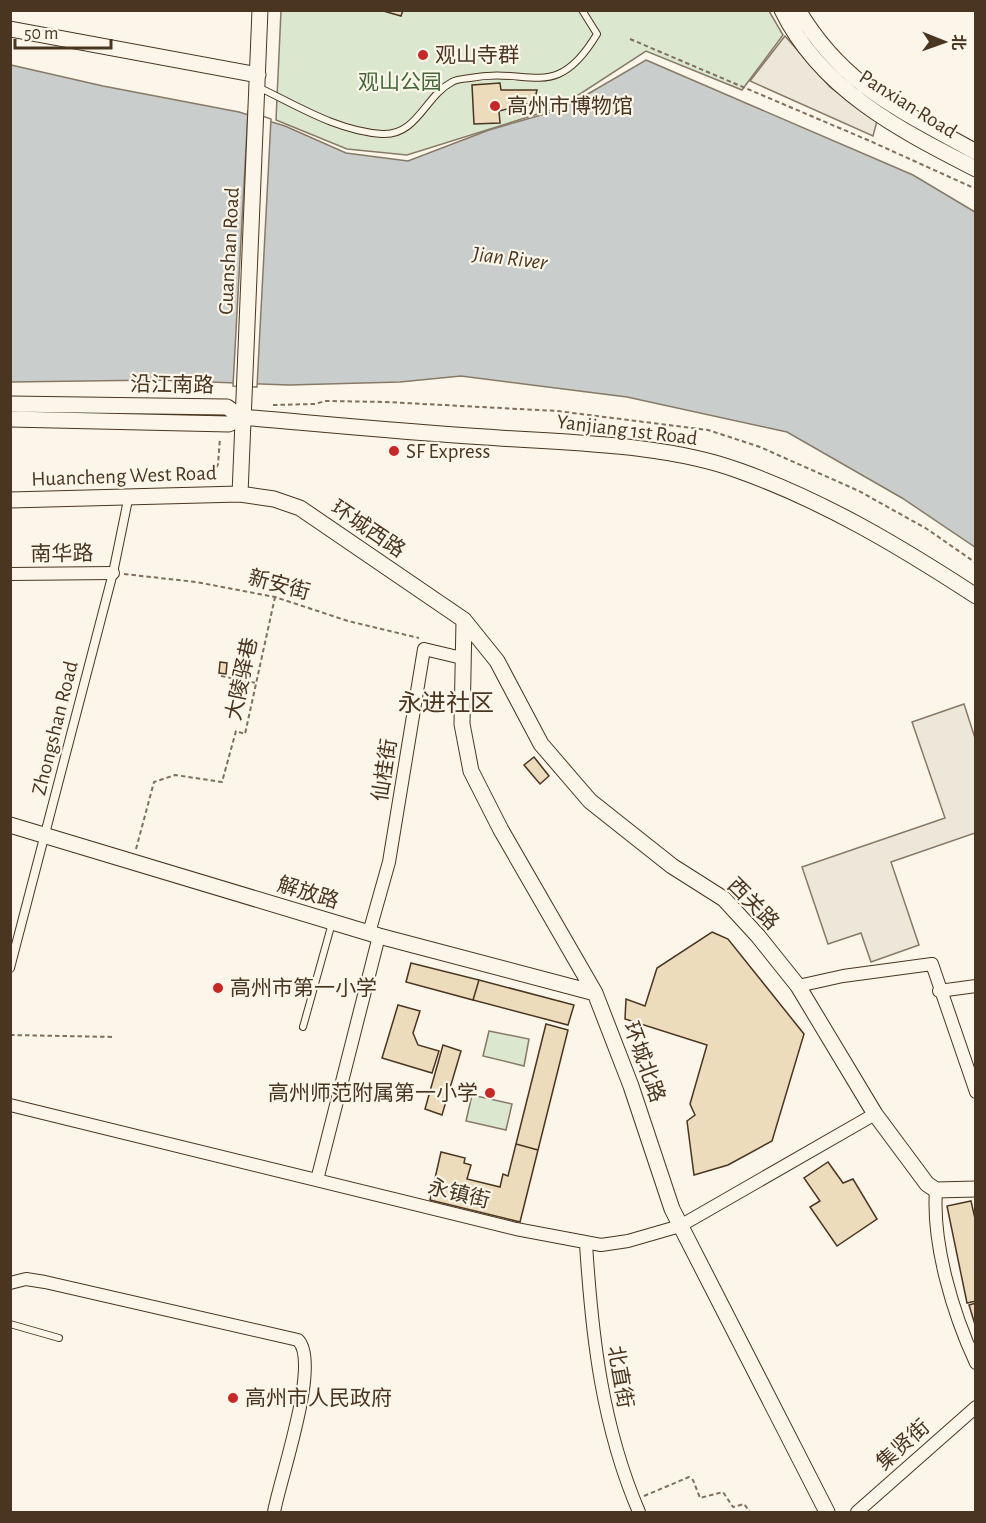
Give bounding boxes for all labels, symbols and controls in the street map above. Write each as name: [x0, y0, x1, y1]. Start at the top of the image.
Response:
scale bar: [15, 12, 111, 50]
north arrow: [914, 12, 974, 72]
text: 50 m: [24, 25, 58, 43]
text: 北: [950, 34, 967, 50]
place label: 观山寺群: [435, 44, 519, 66]
marker: 观山寺群: [416, 48, 430, 62]
street label: Panxian Road: [856, 66, 961, 142]
park label: 观山公园: [358, 71, 442, 93]
place label: 高州市博物馆: [507, 95, 633, 117]
marker: 高州市博物馆: [488, 99, 502, 113]
street label: Guanshan Road: [215, 187, 243, 315]
water label: Jian River: [470, 242, 549, 274]
street label: 沿江南路: [130, 373, 214, 396]
street label: Yanjiang 1st Road: [555, 411, 699, 449]
place label: SF Express: [406, 441, 490, 462]
marker: SF Express: [387, 444, 401, 458]
street label: Huancheng West Road: [31, 462, 217, 490]
street label: 环城西路: [327, 496, 409, 561]
street label: 南华路: [30, 542, 94, 565]
street label: 新安街: [246, 566, 312, 603]
street label: 大陵驿巷: [222, 636, 261, 722]
street label: Zhongshan Road: [28, 659, 82, 797]
district label: 永进社区: [398, 690, 494, 716]
street label: 仙桂街: [369, 737, 400, 803]
street label: 解放路: [275, 873, 341, 912]
street label: 西关路: [723, 874, 783, 934]
place label: 高州市第一小学: [230, 977, 377, 999]
marker: 高州市第一小学: [211, 981, 225, 995]
street label: 环城北路: [620, 1019, 669, 1105]
place label: 高州师范附属第一小学: [268, 1082, 478, 1104]
marker: 高州师范附属第一小学: [483, 1086, 497, 1100]
street label: 永镇街: [426, 1175, 492, 1212]
street label: 北直街: [604, 1344, 637, 1410]
place label: 高州市人民政府: [245, 1387, 392, 1409]
marker: 高州市人民政府: [226, 1391, 240, 1405]
street label: 集贤街: [872, 1415, 933, 1474]

